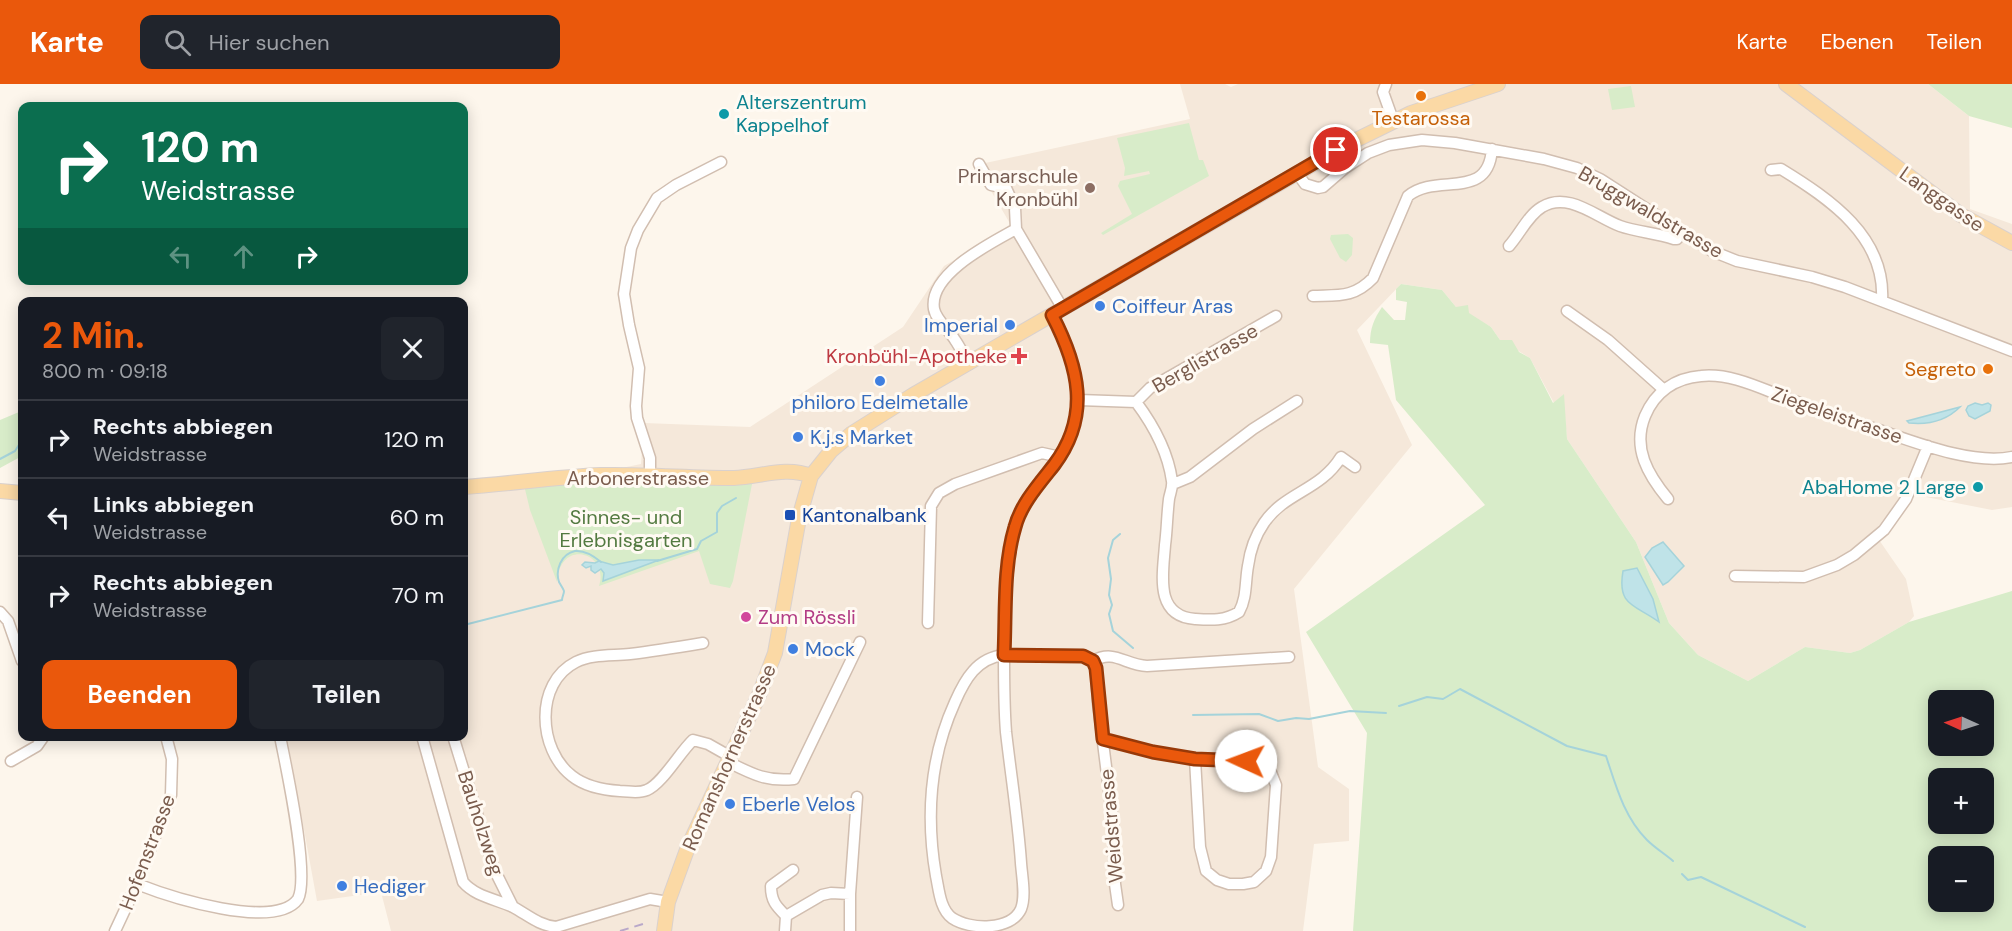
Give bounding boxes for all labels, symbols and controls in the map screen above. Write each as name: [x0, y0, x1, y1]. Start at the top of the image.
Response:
search box: [140, 15, 560, 69]
text: Karte: [30, 24, 104, 61]
icon: search: [161, 26, 194, 59]
text: Hier suchen: [209, 28, 330, 57]
text: Karte: [1737, 28, 1787, 56]
text: Ebenen: [1820, 28, 1893, 56]
text: Teilen: [1926, 28, 1982, 56]
place label: Alterszentrum Kappelhof: [736, 89, 867, 138]
marker: Testarossa: [1414, 89, 1428, 103]
place label: Testarossa: [1372, 105, 1470, 131]
marker: Alterszentrum Kappelhof: [717, 107, 731, 121]
text: 120 m: [141, 120, 259, 175]
pin: [1310, 124, 1361, 175]
icon: right: [42, 126, 120, 204]
icon: arrive: [1319, 133, 1352, 166]
street label: Bruggwaldstrasse: [1574, 160, 1728, 264]
street label: Langgasse: [1895, 160, 1989, 238]
place label: Primarschule Kronbühl: [958, 163, 1078, 212]
text: Weidstrasse: [141, 173, 295, 208]
marker: Primarschule Kronbühl: [1083, 181, 1097, 195]
icon: left: [164, 240, 197, 273]
icon: ahead: [227, 240, 260, 273]
icon: right: [290, 240, 323, 273]
place label: Coiffeur Aras: [1112, 293, 1233, 319]
marker: Coiffeur Aras: [1093, 299, 1107, 313]
text: 2 Min.: [42, 312, 144, 359]
place label: Imperial: [924, 312, 998, 338]
button: close: [381, 317, 444, 380]
street label: Berglistrasse: [1147, 317, 1263, 399]
marker: Imperial: [1003, 318, 1017, 332]
place label: Kronbühl-Apotheke: [826, 343, 1007, 369]
marker: Kronbühl-Apotheke: [1012, 349, 1026, 363]
place label: Segreto: [1904, 356, 1976, 382]
text: 800 m · 09:18: [42, 358, 168, 384]
marker: Segreto: [1981, 362, 1995, 376]
marker: philoro Edelmetalle: [873, 374, 887, 388]
street label: Ziegeleistrasse: [1768, 380, 1906, 450]
place label: philoro Edelmetalle: [792, 389, 968, 415]
text: Rechts abbiegen: [93, 412, 273, 441]
icon: right: [42, 423, 75, 456]
place label: K.j.s Market: [810, 424, 913, 450]
text: 120 m: [384, 425, 444, 454]
marker: K.j.s Market: [791, 430, 805, 444]
text: Weidstrasse: [93, 441, 207, 467]
street label: Arbonerstrasse: [567, 465, 709, 491]
place label: AbaHome 2 Large: [1802, 474, 1966, 500]
marker: AbaHome 2 Large: [1971, 480, 1985, 494]
text: Links abbiegen: [93, 490, 254, 519]
icon: left: [42, 501, 75, 534]
place label: Kantonalbank: [802, 502, 927, 528]
text: 60 m: [390, 503, 444, 532]
park label: Sinnes- und Erlebnisgarten: [559, 504, 693, 553]
marker: Kantonalbank: [783, 508, 797, 522]
text: Weidstrasse: [93, 519, 207, 545]
text: Rechts abbiegen: [93, 568, 273, 597]
icon: right: [42, 579, 75, 612]
text: 70 m: [392, 581, 444, 610]
text: Weidstrasse: [93, 597, 207, 623]
place label: Zum Rössli: [758, 604, 856, 630]
marker: Zum Rössli: [739, 610, 753, 624]
place label: Mock: [805, 636, 855, 662]
marker: Mock: [786, 642, 800, 656]
button: Beenden: [42, 660, 237, 729]
button: Teilen: [249, 660, 444, 729]
street label: Romanshornerstrasse: [676, 660, 782, 854]
north arrow: [1928, 690, 1994, 756]
map controls: [1928, 690, 1994, 912]
position arrow: [1214, 729, 1278, 793]
street label: Bauholzweg: [452, 767, 510, 879]
street label: Weidstrasse: [1093, 768, 1129, 884]
button: +: [1928, 768, 1994, 834]
street label: Hofenstrasse: [113, 790, 181, 914]
place label: Eberle Velos: [742, 791, 856, 817]
marker: Eberle Velos: [723, 797, 737, 811]
button: −: [1928, 846, 1994, 912]
place label: Hediger: [354, 873, 426, 899]
marker: Hediger: [335, 879, 349, 893]

